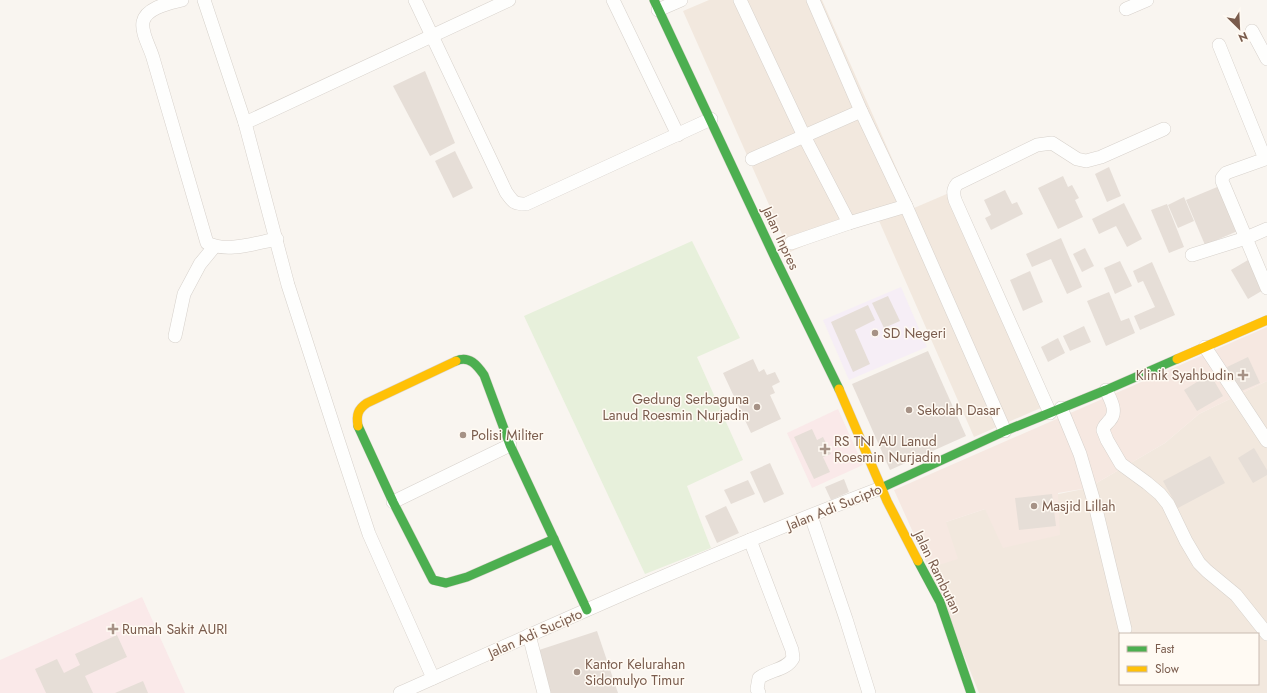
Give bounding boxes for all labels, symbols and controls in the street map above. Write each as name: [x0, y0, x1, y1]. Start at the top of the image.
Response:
north arrow: [1219, 8, 1259, 48]
text: N: [1236, 28, 1250, 46]
street label: Jalan Inpres: [757, 201, 805, 273]
place label: SD Negeri: [883, 323, 946, 343]
marker: SD Negeri: [870, 328, 880, 338]
place label: Klinik Syahbudin: [1136, 365, 1234, 385]
marker: Klinik Syahbudin: [1237, 369, 1249, 381]
place label: Gedung Serbaguna Lanud Roesmin Nurjadin: [602, 389, 749, 425]
place label: Sekolah Dasar: [917, 400, 1001, 420]
marker: Gedung Serbaguna Lanud Roesmin Nurjadin: [752, 402, 762, 412]
marker: Sekolah Dasar: [904, 405, 914, 415]
place label: Polisi Militer: [471, 425, 544, 445]
marker: Polisi Militer: [458, 430, 468, 440]
place label: RS TNI AU Lanud Roesmin Nurjadin: [834, 431, 941, 467]
marker: RS TNI AU Lanud Roesmin Nurjadin: [819, 443, 831, 455]
street label: Jalan Adi Sucipto: [782, 479, 885, 536]
place label: Masjid Lillah: [1042, 496, 1116, 516]
marker: Masjid Lillah: [1029, 501, 1039, 511]
street label: Jalan Rambutan: [908, 525, 967, 617]
street label: Jalan Adi Sucipto: [483, 603, 586, 663]
place label: Rumah Sakit AURI: [122, 619, 227, 639]
marker: Rumah Sakit AURI: [107, 623, 119, 635]
legend: [1119, 633, 1259, 685]
text: Fast: [1155, 640, 1174, 658]
place label: Kantor Kelurahan Sidomulyo Timur: [585, 654, 685, 690]
text: Slow: [1155, 660, 1180, 678]
marker: Kantor Kelurahan Sidomulyo Timur: [572, 667, 582, 677]

